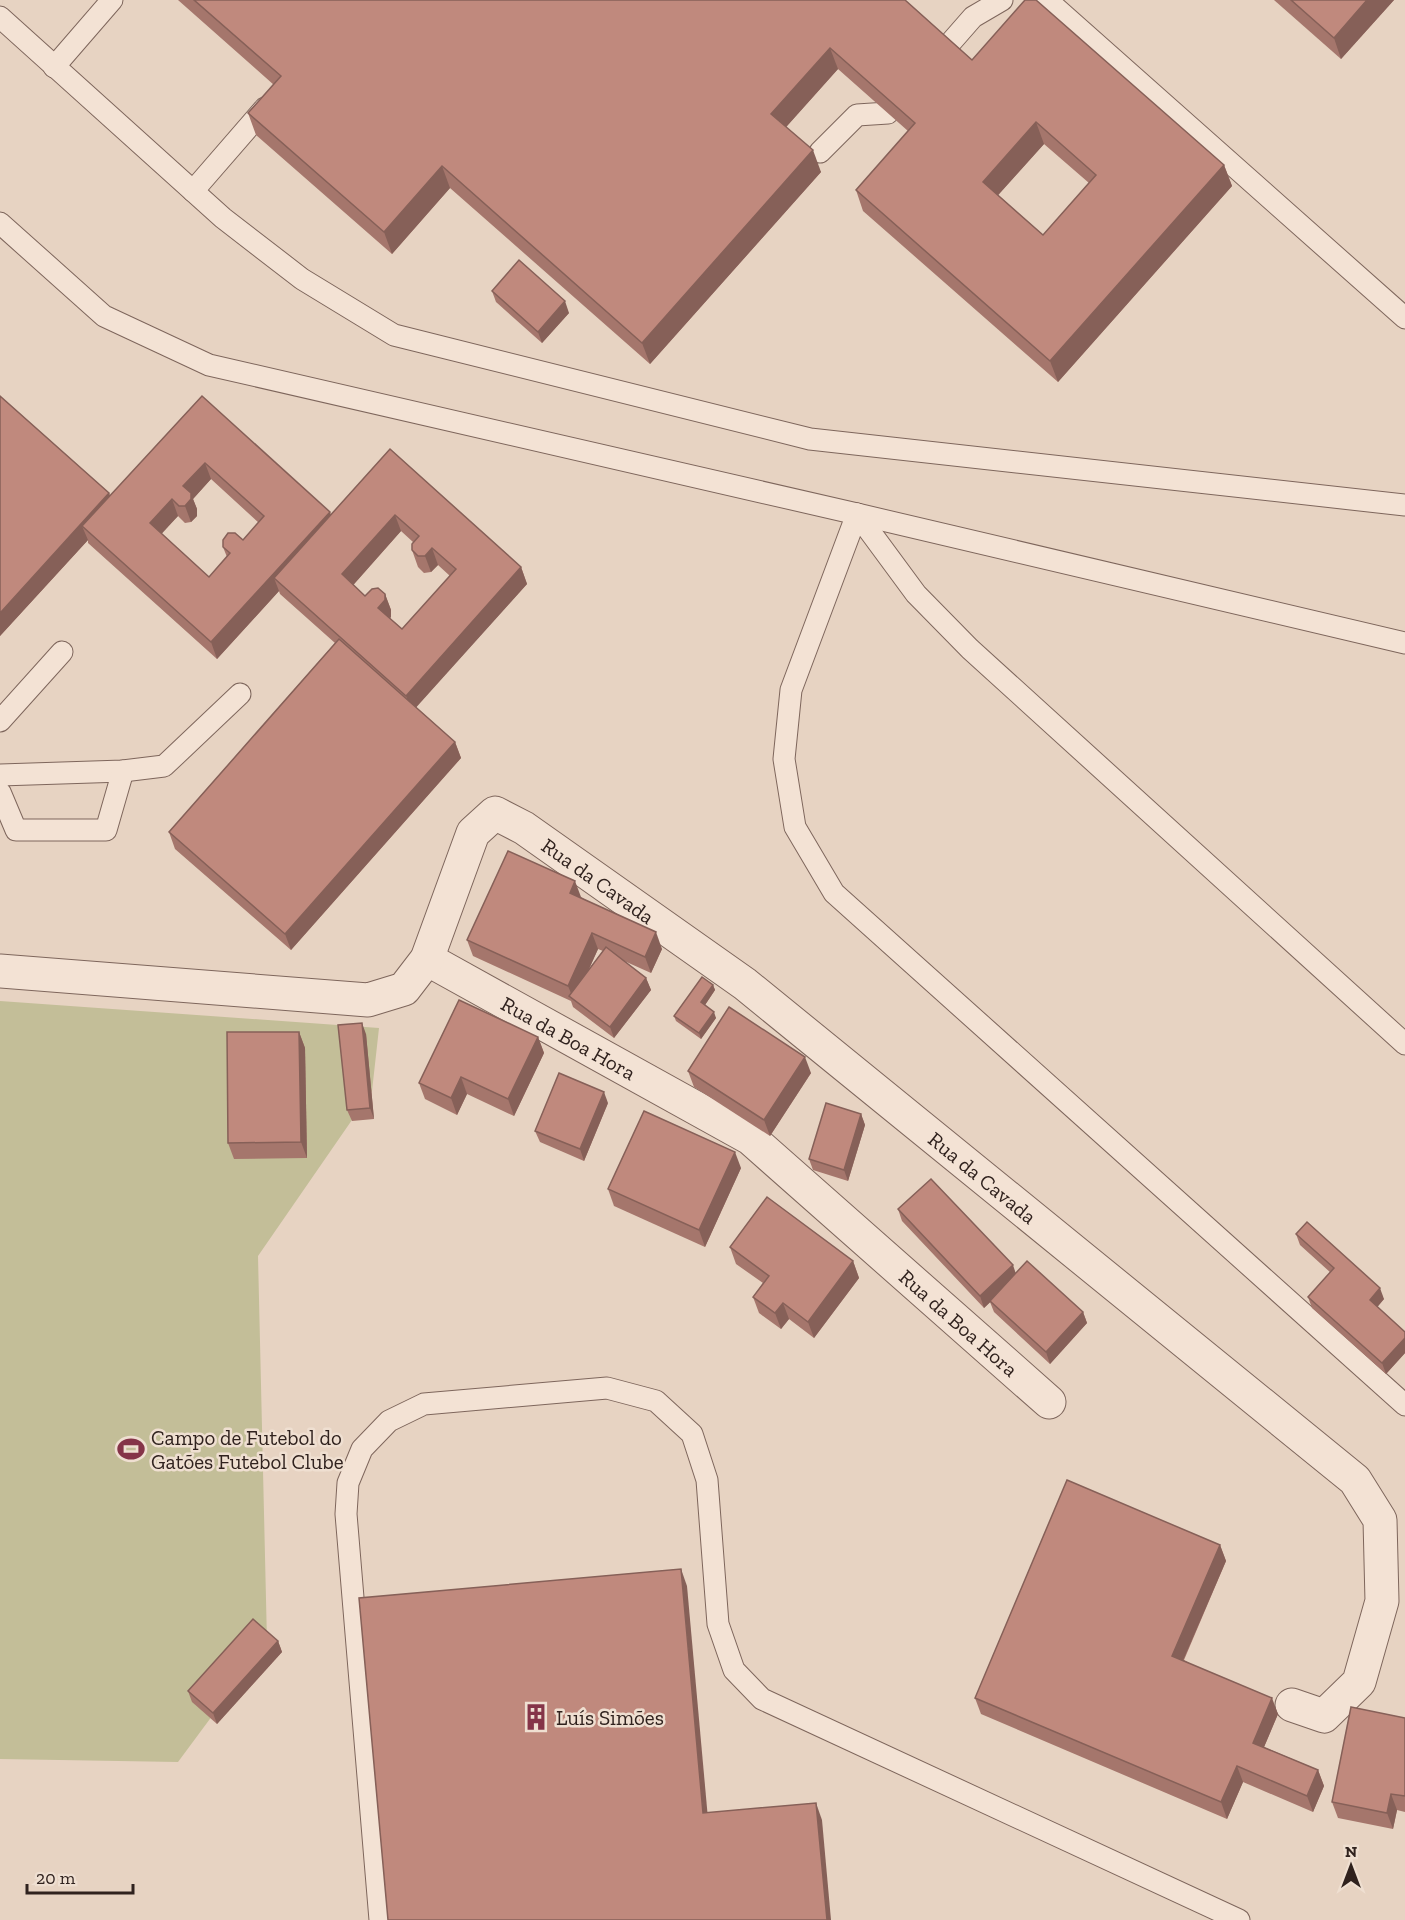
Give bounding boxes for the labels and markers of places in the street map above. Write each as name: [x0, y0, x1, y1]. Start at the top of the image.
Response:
place label: Campo de Futebol do Gatões Futebol Clube: [151, 1425, 344, 1474]
sports icon: Campo de Futebol do Gatões Futebol Clube: [116, 1434, 146, 1464]
building icon: Luís Simões: [521, 1702, 551, 1732]
place label: Luís Simões: [556, 1705, 664, 1730]

